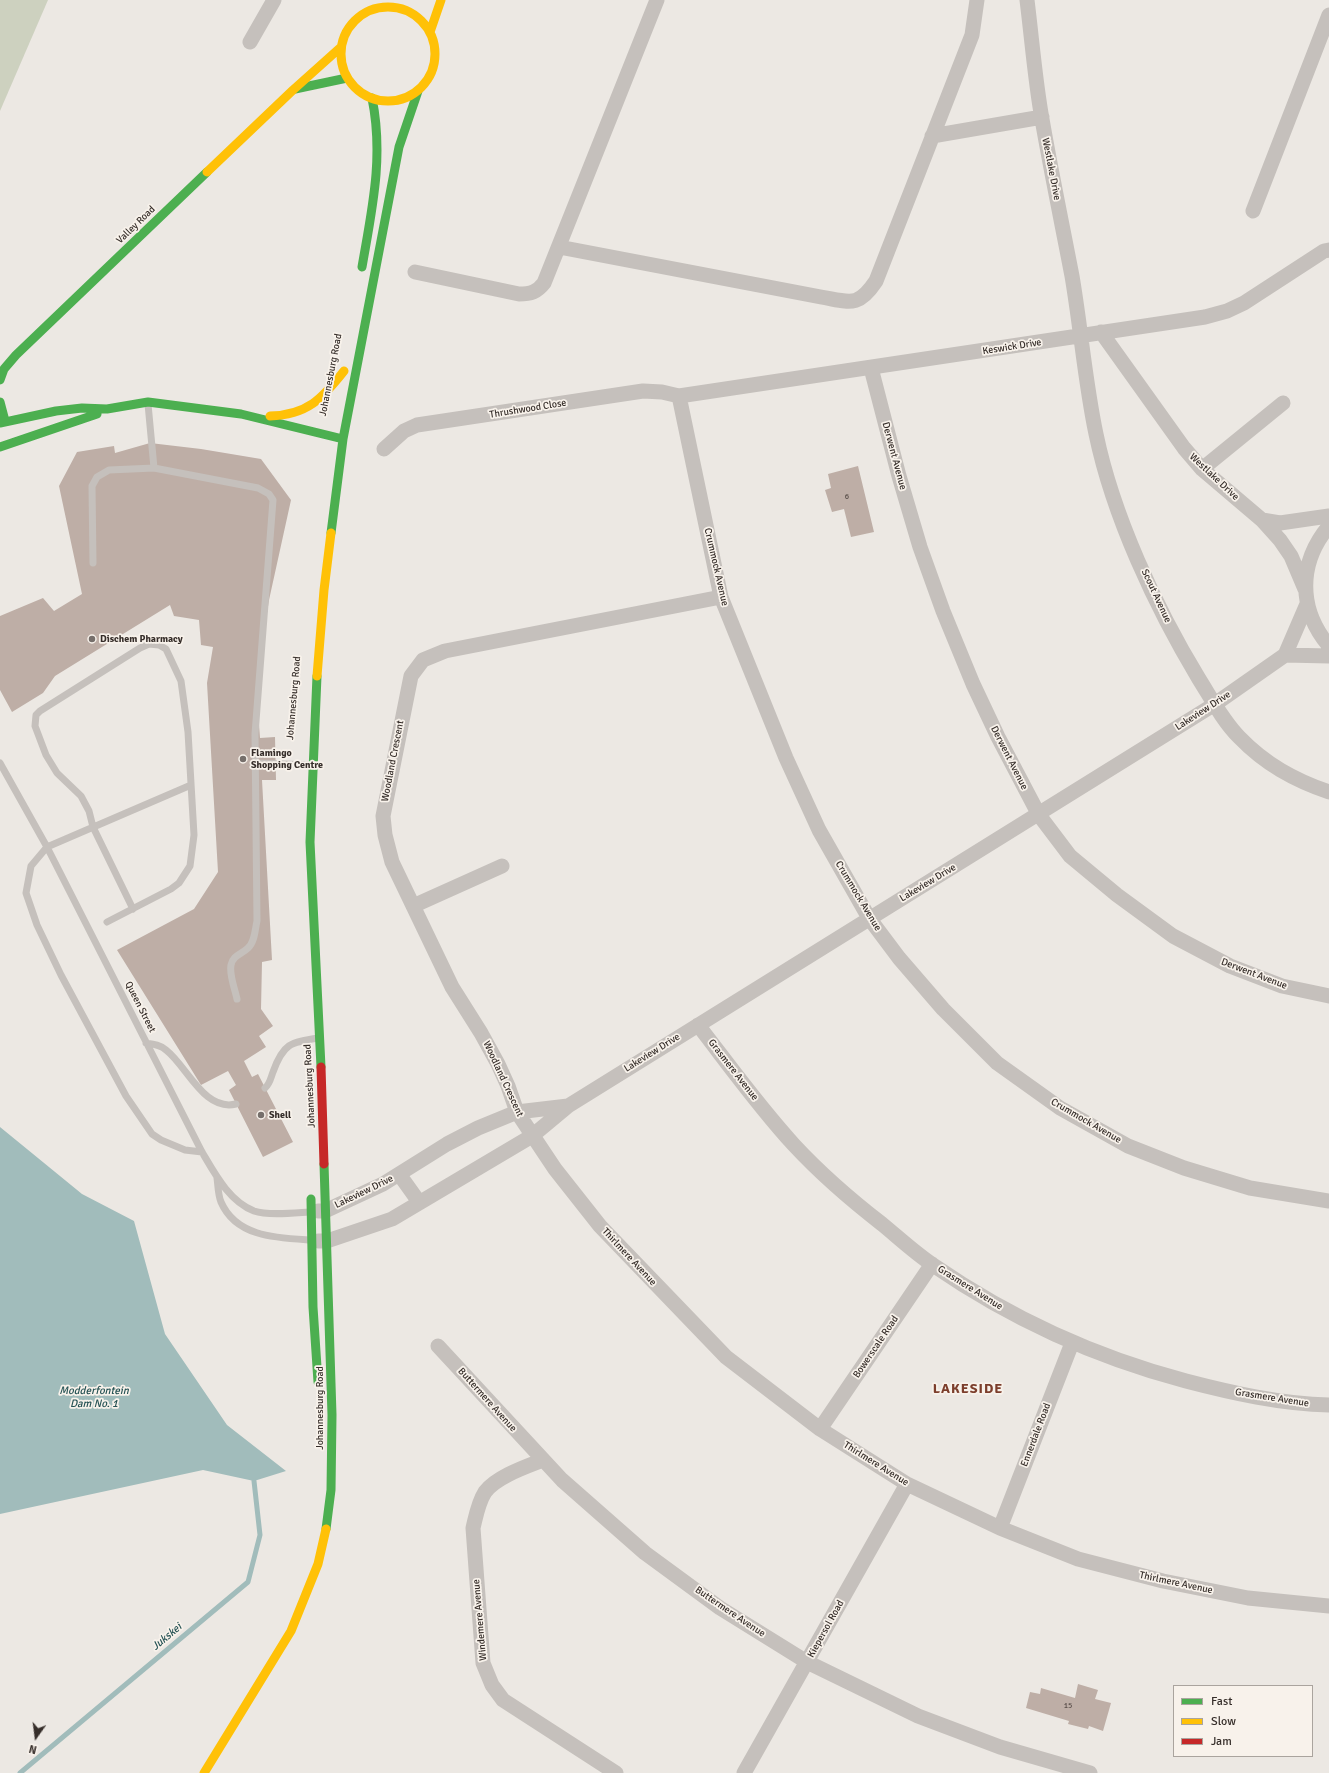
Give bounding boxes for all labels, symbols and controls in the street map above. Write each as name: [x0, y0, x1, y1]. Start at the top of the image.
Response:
street label: Westlake Drive: [1039, 137, 1063, 201]
street label: Valley Road: [114, 204, 158, 246]
street label: Johannesburg Road: [317, 333, 345, 417]
street label: Keswick Drive: [982, 336, 1042, 358]
street label: Thrushwood Close: [489, 397, 567, 421]
street label: Derwent Avenue: [879, 421, 909, 491]
street label: Westlake Drive: [1187, 451, 1241, 503]
house number: 6: [845, 492, 849, 502]
street label: Crummock Avenue: [701, 527, 731, 607]
street label: Scout Avenue: [1138, 567, 1174, 625]
place label: Dischem Pharmacy: [100, 633, 183, 645]
marker: Dischem Pharmacy: [87, 634, 97, 644]
street label: Johannesburg Road: [284, 656, 304, 740]
street label: Lakeview Drive: [1173, 689, 1233, 733]
street label: Woodland Crescent: [379, 719, 407, 803]
street label: Derwent Avenue: [988, 724, 1030, 792]
place label: Flamingo Shopping Centre: [251, 747, 323, 770]
marker: Flamingo Shopping Centre: [238, 754, 248, 764]
street label: Crummock Avenue: [832, 859, 884, 933]
street label: Lakeview Drive: [898, 861, 958, 905]
street label: Derwent Avenue: [1219, 956, 1289, 992]
street label: Queen Street: [122, 979, 158, 1035]
street label: Lakeview Drive: [622, 1031, 682, 1075]
street label: Grasmere Avenue: [705, 1037, 761, 1103]
street label: Woodland Crescent: [480, 1039, 526, 1119]
street label: Johannesburg Road: [302, 1044, 318, 1128]
street label: Crummock Avenue: [1049, 1096, 1123, 1146]
place label: Shell: [269, 1109, 291, 1121]
marker: Shell: [256, 1110, 266, 1120]
street label: Lakeview Drive: [333, 1173, 395, 1211]
street label: Thirlmere Avenue: [599, 1226, 659, 1288]
street label: Grasmere Avenue: [935, 1263, 1005, 1313]
street label: Bowerscale Road: [851, 1314, 901, 1380]
street label: Buttermere Avenue: [455, 1365, 519, 1435]
street label: Johannesburg Road: [314, 1366, 326, 1450]
district label: LAKESIDE: [933, 1381, 1003, 1397]
water label: Modderfontein Dam No. 1: [59, 1384, 129, 1410]
street label: Grasmere Avenue: [1234, 1386, 1310, 1410]
street label: Ennerdale Road: [1018, 1402, 1054, 1468]
street label: Thirlmere Avenue: [841, 1439, 911, 1489]
street label: Thirlmere Avenue: [1138, 1569, 1214, 1597]
street label: Windemere Avenue: [470, 1579, 490, 1661]
street label: Buttermere Avenue: [693, 1584, 767, 1640]
street label: Kiepersol Road: [805, 1598, 847, 1660]
water label: Jukskei: [149, 1621, 185, 1653]
legend: [1173, 1685, 1313, 1757]
text: Fast: [1211, 1694, 1232, 1709]
house number: 15: [1064, 1701, 1072, 1711]
text: Slow: [1211, 1714, 1236, 1729]
north arrow: [16, 1717, 56, 1757]
text: Jam: [1211, 1734, 1232, 1749]
text: N: [28, 1742, 38, 1756]

